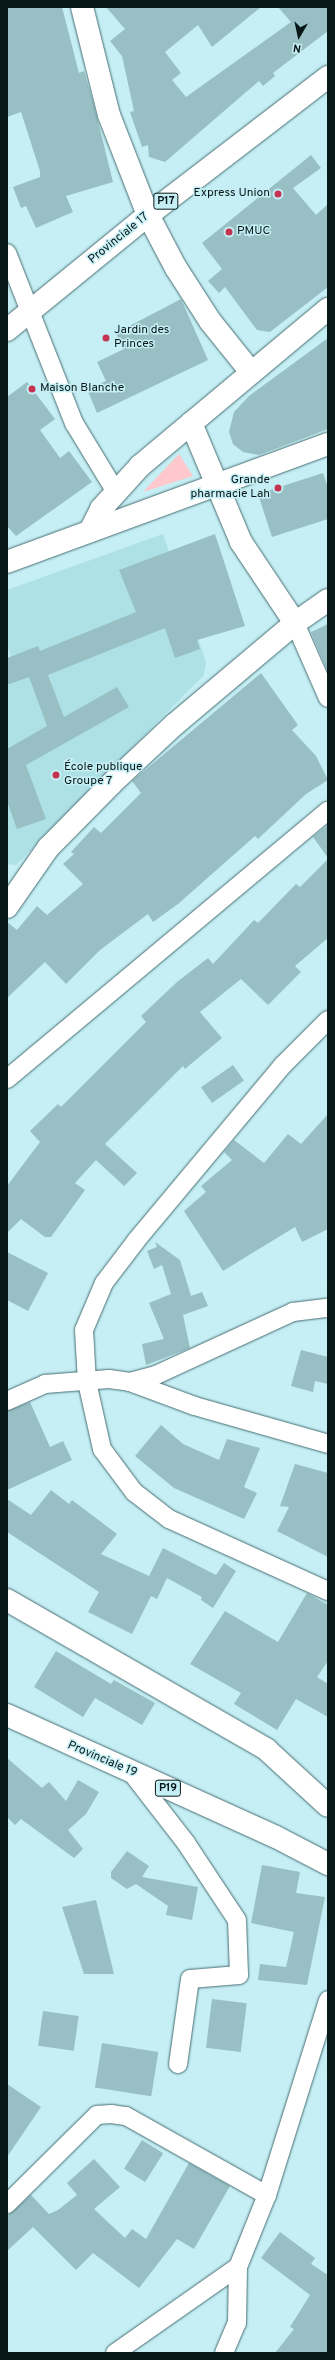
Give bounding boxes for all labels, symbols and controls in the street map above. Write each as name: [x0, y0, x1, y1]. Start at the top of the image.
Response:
north arrow: [279, 16, 319, 56]
text: N: [292, 40, 302, 55]
place label: Express Union: [194, 187, 270, 201]
marker: Express Union: [273, 189, 283, 199]
road number: P17: [153, 192, 179, 210]
street label: Provinciale 17: [86, 210, 152, 268]
place label: PMUC: [237, 225, 270, 239]
marker: PMUC: [224, 227, 234, 237]
place label: Jardin des Princes: [114, 324, 169, 352]
marker: Jardin des Princes: [101, 333, 111, 343]
place label: Maison Blanche: [40, 382, 124, 396]
marker: Maison Blanche: [27, 384, 37, 394]
place label: Grande pharmacie Lah: [191, 474, 270, 502]
marker: Grande pharmacie Lah: [273, 483, 283, 493]
place label: École publique Groupe 7: [64, 761, 142, 789]
marker: École publique Groupe 7: [51, 770, 61, 780]
street label: Provinciale 19: [65, 1739, 139, 1781]
road number: P19: [154, 1779, 182, 1797]

